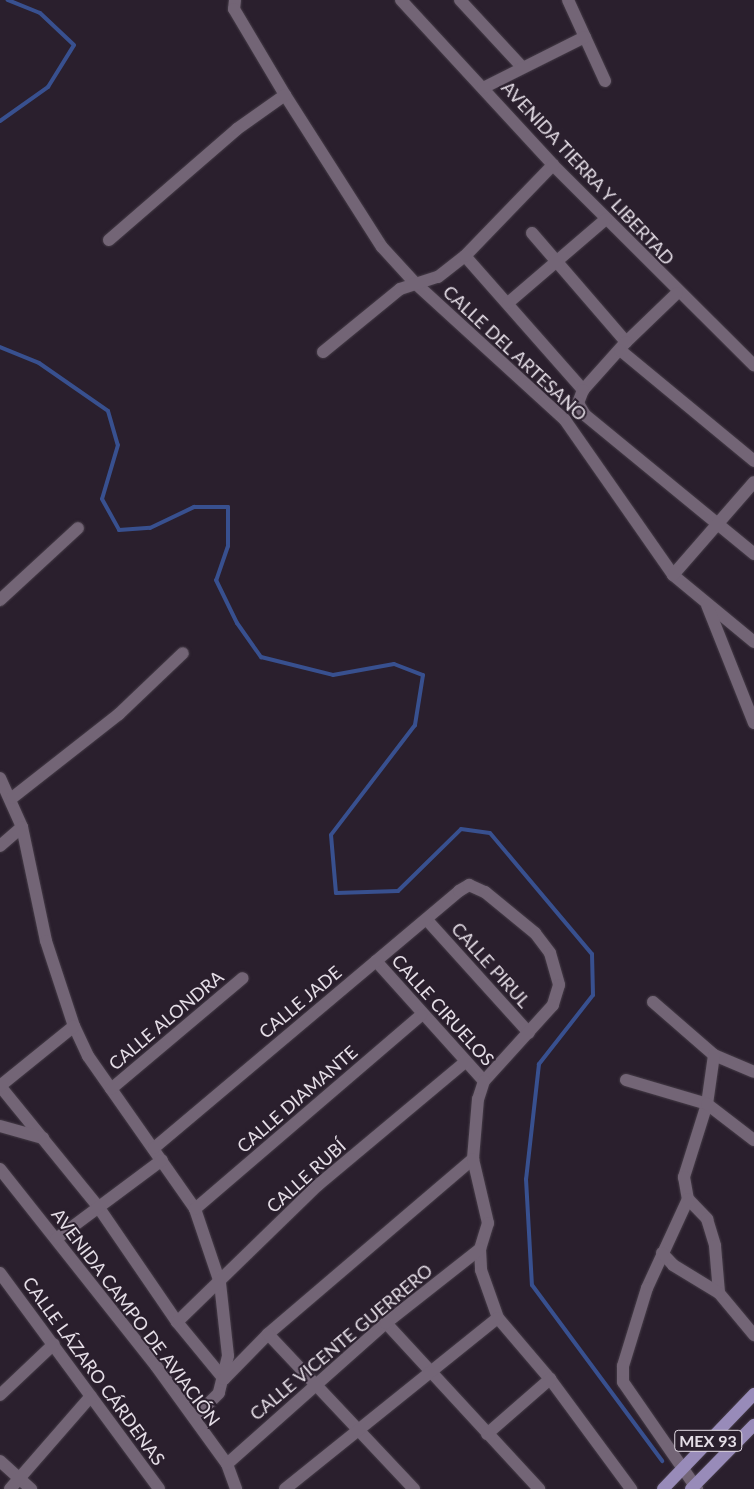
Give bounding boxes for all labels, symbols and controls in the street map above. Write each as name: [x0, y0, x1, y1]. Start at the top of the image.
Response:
street label: AVENIDA TIERRA Y LIBERTAD: [496, 76, 680, 270]
street label: CALLE DEL ARTESANO: [438, 280, 592, 426]
street label: CALLE PIRUL: [447, 918, 535, 1012]
street label: CALLE CIRUELOS: [387, 950, 499, 1070]
street label: CALLE JADE: [254, 961, 346, 1043]
street label: CALLE ALONDRA: [104, 966, 228, 1074]
street label: CALLE DIAMANTE: [232, 1041, 362, 1157]
street label: CALLE RUBÍ: [262, 1135, 350, 1217]
street label: AVENIDA CAMPO DE AVIACIÓN: [47, 1204, 225, 1430]
street label: CALLE VICENTE GUERRERO: [245, 1259, 437, 1425]
street label: CALLE LÁZARO CÁRDENAS: [18, 1273, 170, 1469]
road number: MEX 93: [674, 1428, 742, 1454]

